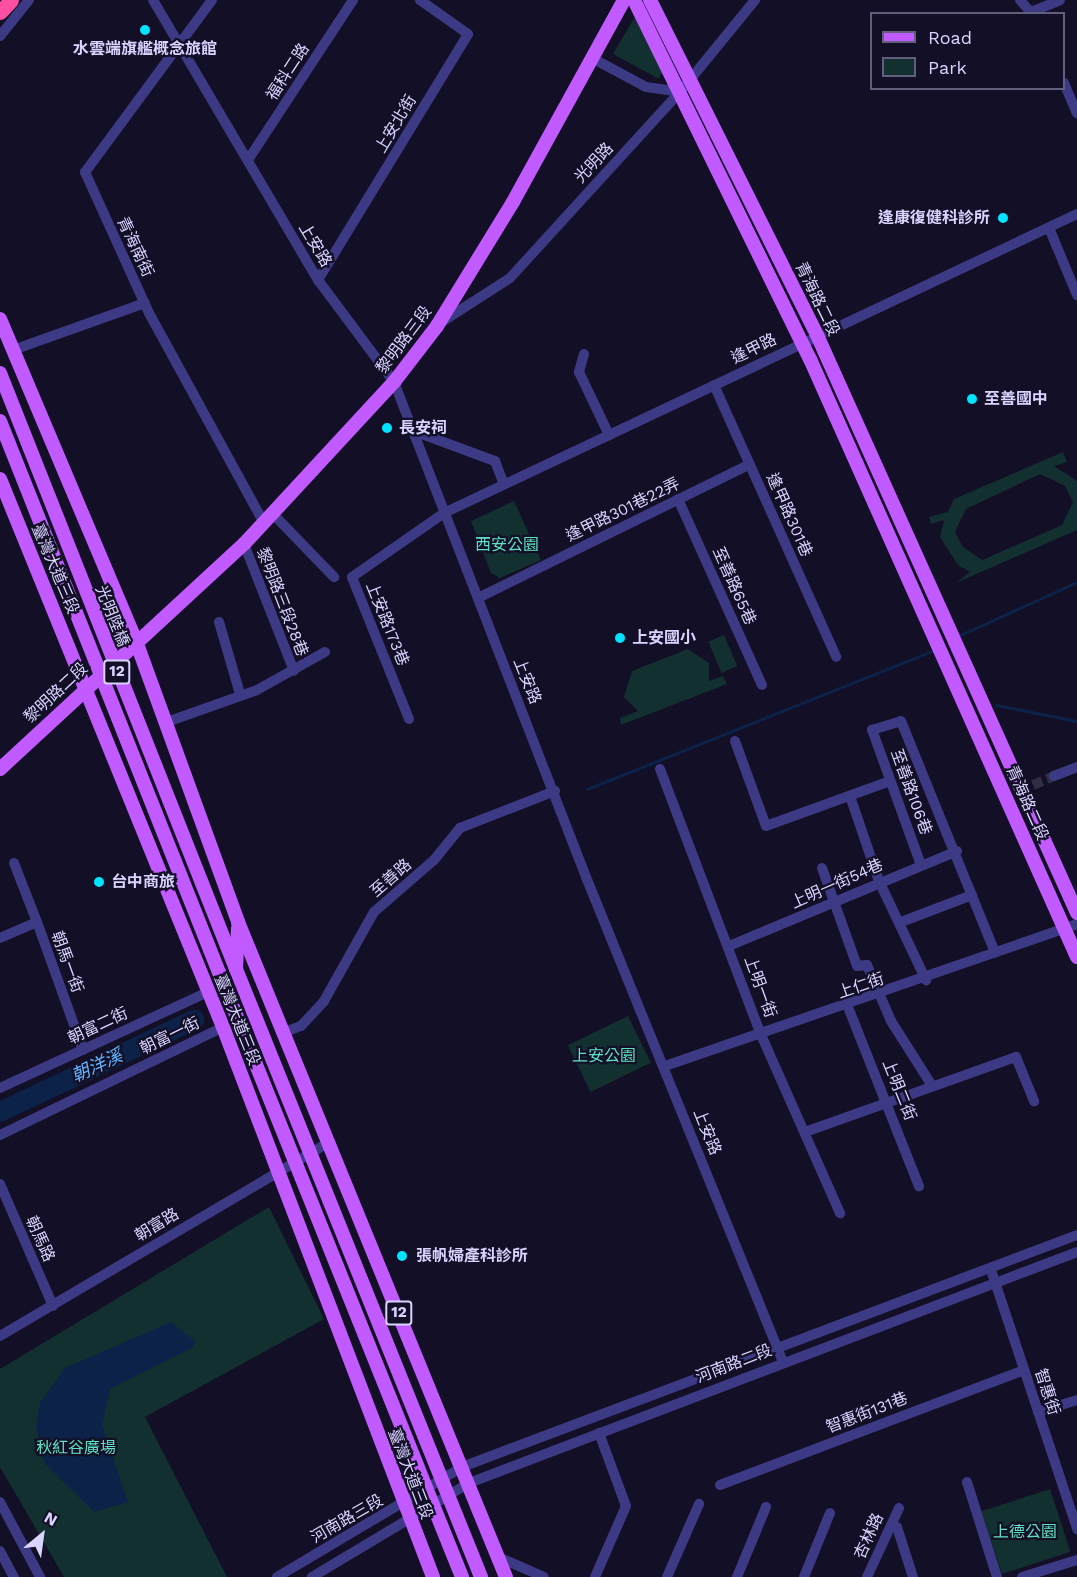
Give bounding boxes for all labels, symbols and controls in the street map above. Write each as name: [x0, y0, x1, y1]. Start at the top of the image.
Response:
legend: [870, 12, 1065, 90]
marker: 水雲端旗艦概念旅館: [138, 23, 152, 37]
text: Road: [928, 27, 972, 48]
place label: 水雲端旗艦概念旅館: [73, 39, 217, 59]
street label: 福科二路: [263, 40, 313, 104]
text: Park: [928, 57, 967, 78]
street label: 上安北街: [371, 92, 421, 156]
street label: 光明路: [571, 139, 617, 187]
place label: 逢康復健科診所: [878, 208, 990, 228]
marker: 逢康復健科診所: [994, 209, 1012, 227]
street label: 青海南街: [113, 214, 157, 280]
street label: 上安路: [294, 219, 336, 271]
street label: 青海路二段: [791, 259, 843, 339]
street label: 黎明路三段: [372, 302, 436, 378]
street label: 逢甲路: [728, 330, 780, 368]
place label: 至善國中: [984, 389, 1048, 409]
marker: 至善國中: [965, 392, 979, 406]
place label: 長安祠: [399, 418, 447, 438]
marker: 長安祠: [380, 421, 394, 435]
street label: 逢甲路301巷: [762, 470, 816, 560]
street label: 逢甲路301巷22弄: [563, 474, 683, 546]
street label: 臺灣大道三段: [27, 521, 83, 617]
park label: 西安公園: [475, 535, 539, 555]
street label: 至善路65巷: [708, 544, 760, 628]
street label: 黎明路三段28巷: [252, 545, 312, 659]
street label: 上安路173巷: [362, 579, 412, 669]
street label: 光明陸橋: [91, 583, 133, 649]
place label: 上安國小: [632, 628, 696, 648]
marker: 上安國小: [613, 631, 627, 645]
street label: 上安路: [509, 655, 545, 707]
street label: 黎明路二段: [20, 659, 92, 727]
road number: 12: [102, 660, 132, 684]
street label: 至善路106巷: [887, 746, 935, 838]
street label: 青海路二段: [1002, 763, 1052, 843]
street label: 至善路: [367, 855, 415, 901]
street label: 上明一街54巷: [788, 855, 886, 913]
place label: 台中商旅: [111, 872, 175, 892]
marker: 台中商旅: [92, 875, 106, 889]
street label: 朝馬一街: [47, 929, 87, 995]
street label: 上明一街: [740, 954, 780, 1020]
street label: 上仁街: [835, 969, 887, 1003]
street label: 臺灣大道三段: [210, 972, 264, 1068]
street label: 朝富二街: [65, 1004, 131, 1048]
street label: 朝富一街: [137, 1013, 203, 1059]
water label: 朝洋溪: [68, 1045, 126, 1087]
park label: 上安公園: [572, 1046, 636, 1066]
street label: 上明二街: [878, 1057, 920, 1123]
street label: 上安路: [689, 1106, 725, 1158]
street label: 朝富路: [131, 1204, 183, 1246]
street label: 朝馬路: [21, 1213, 59, 1265]
place label: 張帆婦產科診所: [416, 1246, 528, 1266]
marker: 張帆婦產科診所: [393, 1247, 411, 1265]
road number: 12: [384, 1301, 414, 1325]
street label: 河南路二段: [693, 1341, 775, 1387]
street label: 智惠街: [1030, 1366, 1064, 1418]
street label: 智惠街131巷: [824, 1389, 910, 1437]
street label: 臺灣大道三段: [384, 1426, 436, 1522]
park label: 秋紅谷廣場: [36, 1438, 116, 1458]
street label: 河南路三段: [308, 1491, 386, 1547]
north arrow: [12, 1505, 72, 1565]
text: N: [41, 1508, 61, 1530]
street label: 杏林路: [850, 1510, 888, 1562]
park label: 上德公園: [993, 1522, 1057, 1542]

